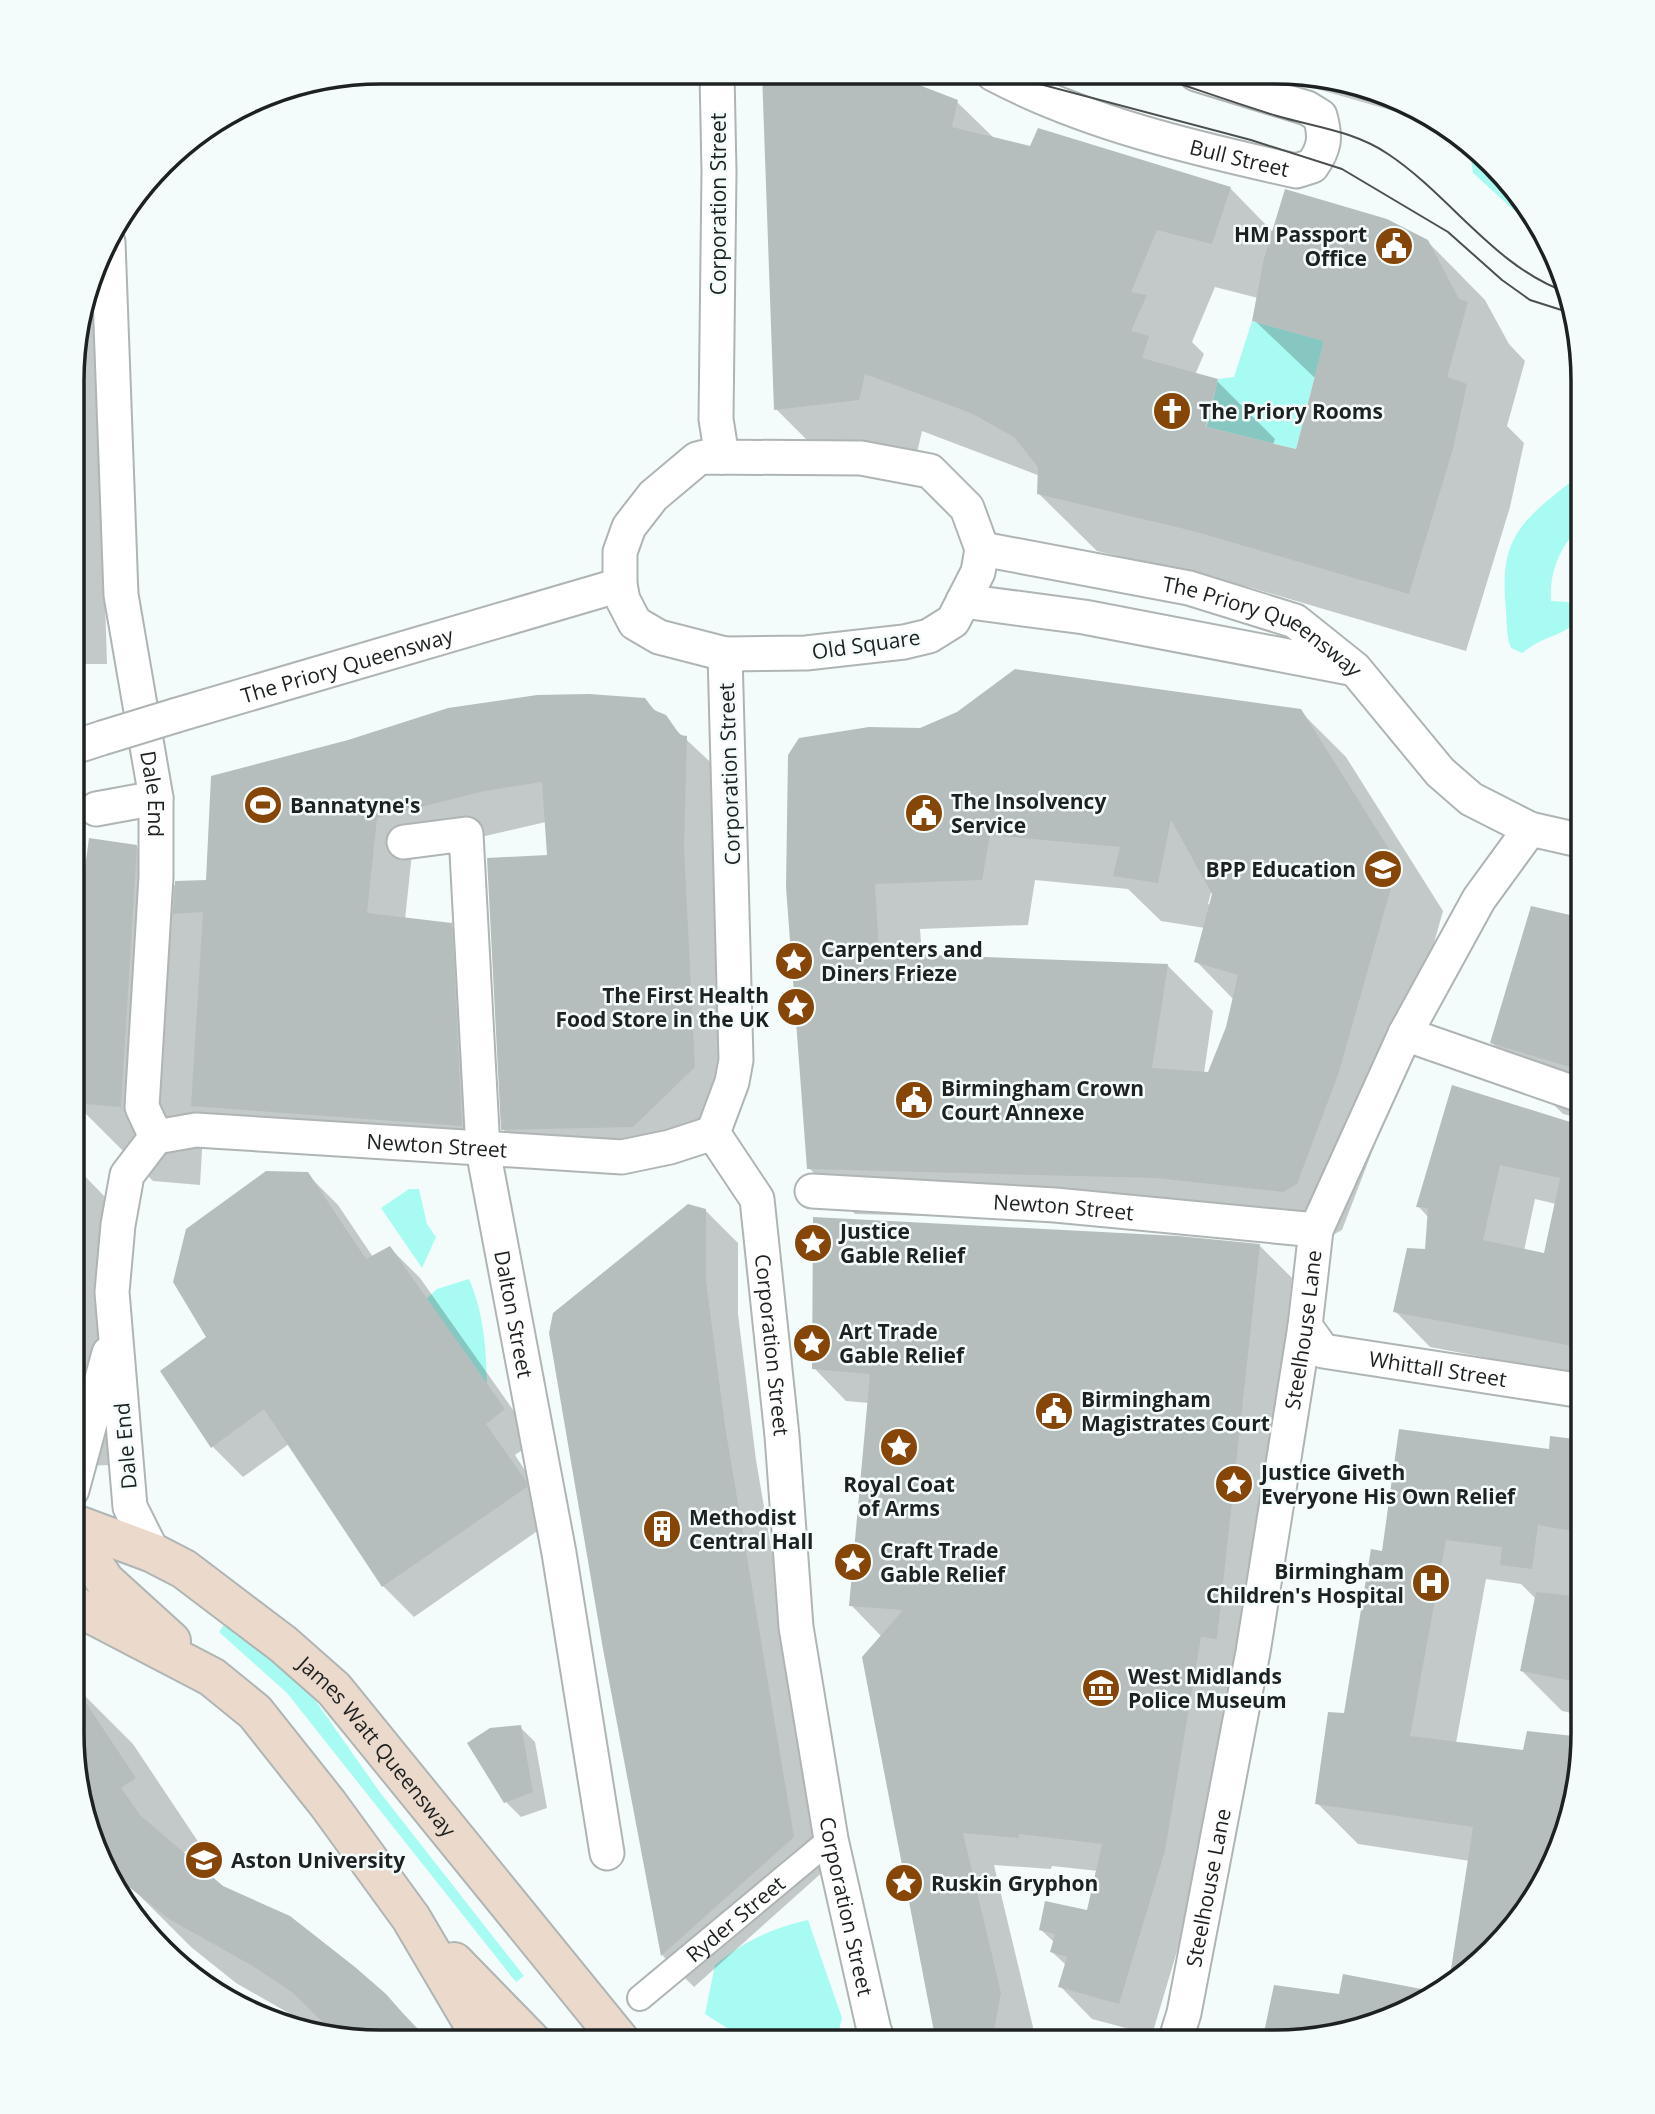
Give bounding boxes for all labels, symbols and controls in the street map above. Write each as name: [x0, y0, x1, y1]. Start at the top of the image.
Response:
street label: Corporation Street: [704, 113, 732, 295]
street label: Bull Street: [1187, 132, 1292, 183]
place label: HM Passport Office: [1234, 220, 1367, 272]
public building icon: HM Passport Office: [1373, 225, 1415, 267]
church icon: The Priory Rooms: [1151, 390, 1193, 432]
place label: The Priory Rooms: [1199, 397, 1383, 425]
street label: The Priory Queensway: [1160, 569, 1370, 682]
street label: The Priory Queensway: [237, 621, 457, 710]
street label: Old Square: [810, 623, 922, 665]
street label: Corporation Street: [712, 682, 746, 866]
street label: Dale End: [134, 749, 170, 837]
sports icon: Bannatyne's: [242, 784, 284, 826]
place label: The Insolvency Service: [951, 787, 1106, 839]
place label: Bannatyne's: [290, 791, 420, 819]
public building icon: The Insolvency Service: [903, 792, 945, 834]
school or university icon: BPP Education: [1362, 848, 1404, 890]
place label: BPP Education: [1205, 855, 1356, 883]
place label: Carpenters and Diners Frieze: [821, 935, 983, 987]
place icon: Carpenters and Diners Frieze: [773, 940, 815, 982]
place label: The First Health Food Store in the UK: [555, 981, 769, 1033]
place icon: The First Health Food Store in the UK: [775, 986, 817, 1028]
place label: Birmingham Crown Court Annexe: [941, 1074, 1144, 1126]
public building icon: Birmingham Crown Court Annexe: [893, 1079, 935, 1121]
street label: Newton Street: [366, 1127, 508, 1164]
street label: Newton Street: [992, 1187, 1135, 1226]
place label: Justice Gable Relief: [838, 1217, 967, 1269]
place icon: Justice Gable Relief: [792, 1222, 834, 1264]
street label: Dalton Street: [488, 1248, 540, 1380]
street label: Steelhouse Lane: [1278, 1248, 1328, 1412]
street label: Corporation Street: [749, 1253, 796, 1437]
place label: Art Trade Gable Relief: [839, 1317, 966, 1369]
place icon: Art Trade Gable Relief: [791, 1322, 833, 1364]
street label: Whittall Street: [1367, 1344, 1509, 1393]
place label: Birmingham Magistrates Court: [1081, 1385, 1270, 1437]
public building icon: Birmingham Magistrates Court: [1033, 1390, 1075, 1432]
street label: Dale End: [107, 1402, 143, 1490]
place icon: Royal Coat of Arms: [878, 1426, 920, 1468]
place label: Justice Giveth Everyone His Own Relief: [1259, 1458, 1517, 1510]
place icon: Justice Giveth Everyone His Own Relief: [1213, 1463, 1255, 1505]
place label: Royal Coat of Arms: [843, 1470, 955, 1522]
place label: Methodist Central Hall: [689, 1503, 813, 1555]
building icon: Methodist Central Hall: [641, 1508, 683, 1550]
place label: Craft Trade Gable Relief: [880, 1536, 1007, 1588]
place icon: Craft Trade Gable Relief: [832, 1541, 874, 1583]
place label: Birmingham Children's Hospital: [1206, 1557, 1404, 1609]
hospital icon: Birmingham Children's Hospital: [1410, 1562, 1452, 1604]
street label: James Watt Queensway: [291, 1648, 463, 1843]
place label: West Midlands Police Museum: [1128, 1662, 1287, 1714]
museum icon: West Midlands Police Museum: [1080, 1667, 1122, 1709]
street label: Steelhouse Lane: [1179, 1806, 1237, 1969]
street label: Corporation Street: [814, 1815, 880, 1999]
school or university icon: Aston University: [183, 1839, 225, 1881]
place label: Aston University: [231, 1846, 405, 1874]
place icon: Ruskin Gryphon: [883, 1862, 925, 1904]
street label: Ryder Street: [680, 1869, 791, 1968]
place label: Ruskin Gryphon: [931, 1869, 1098, 1897]

